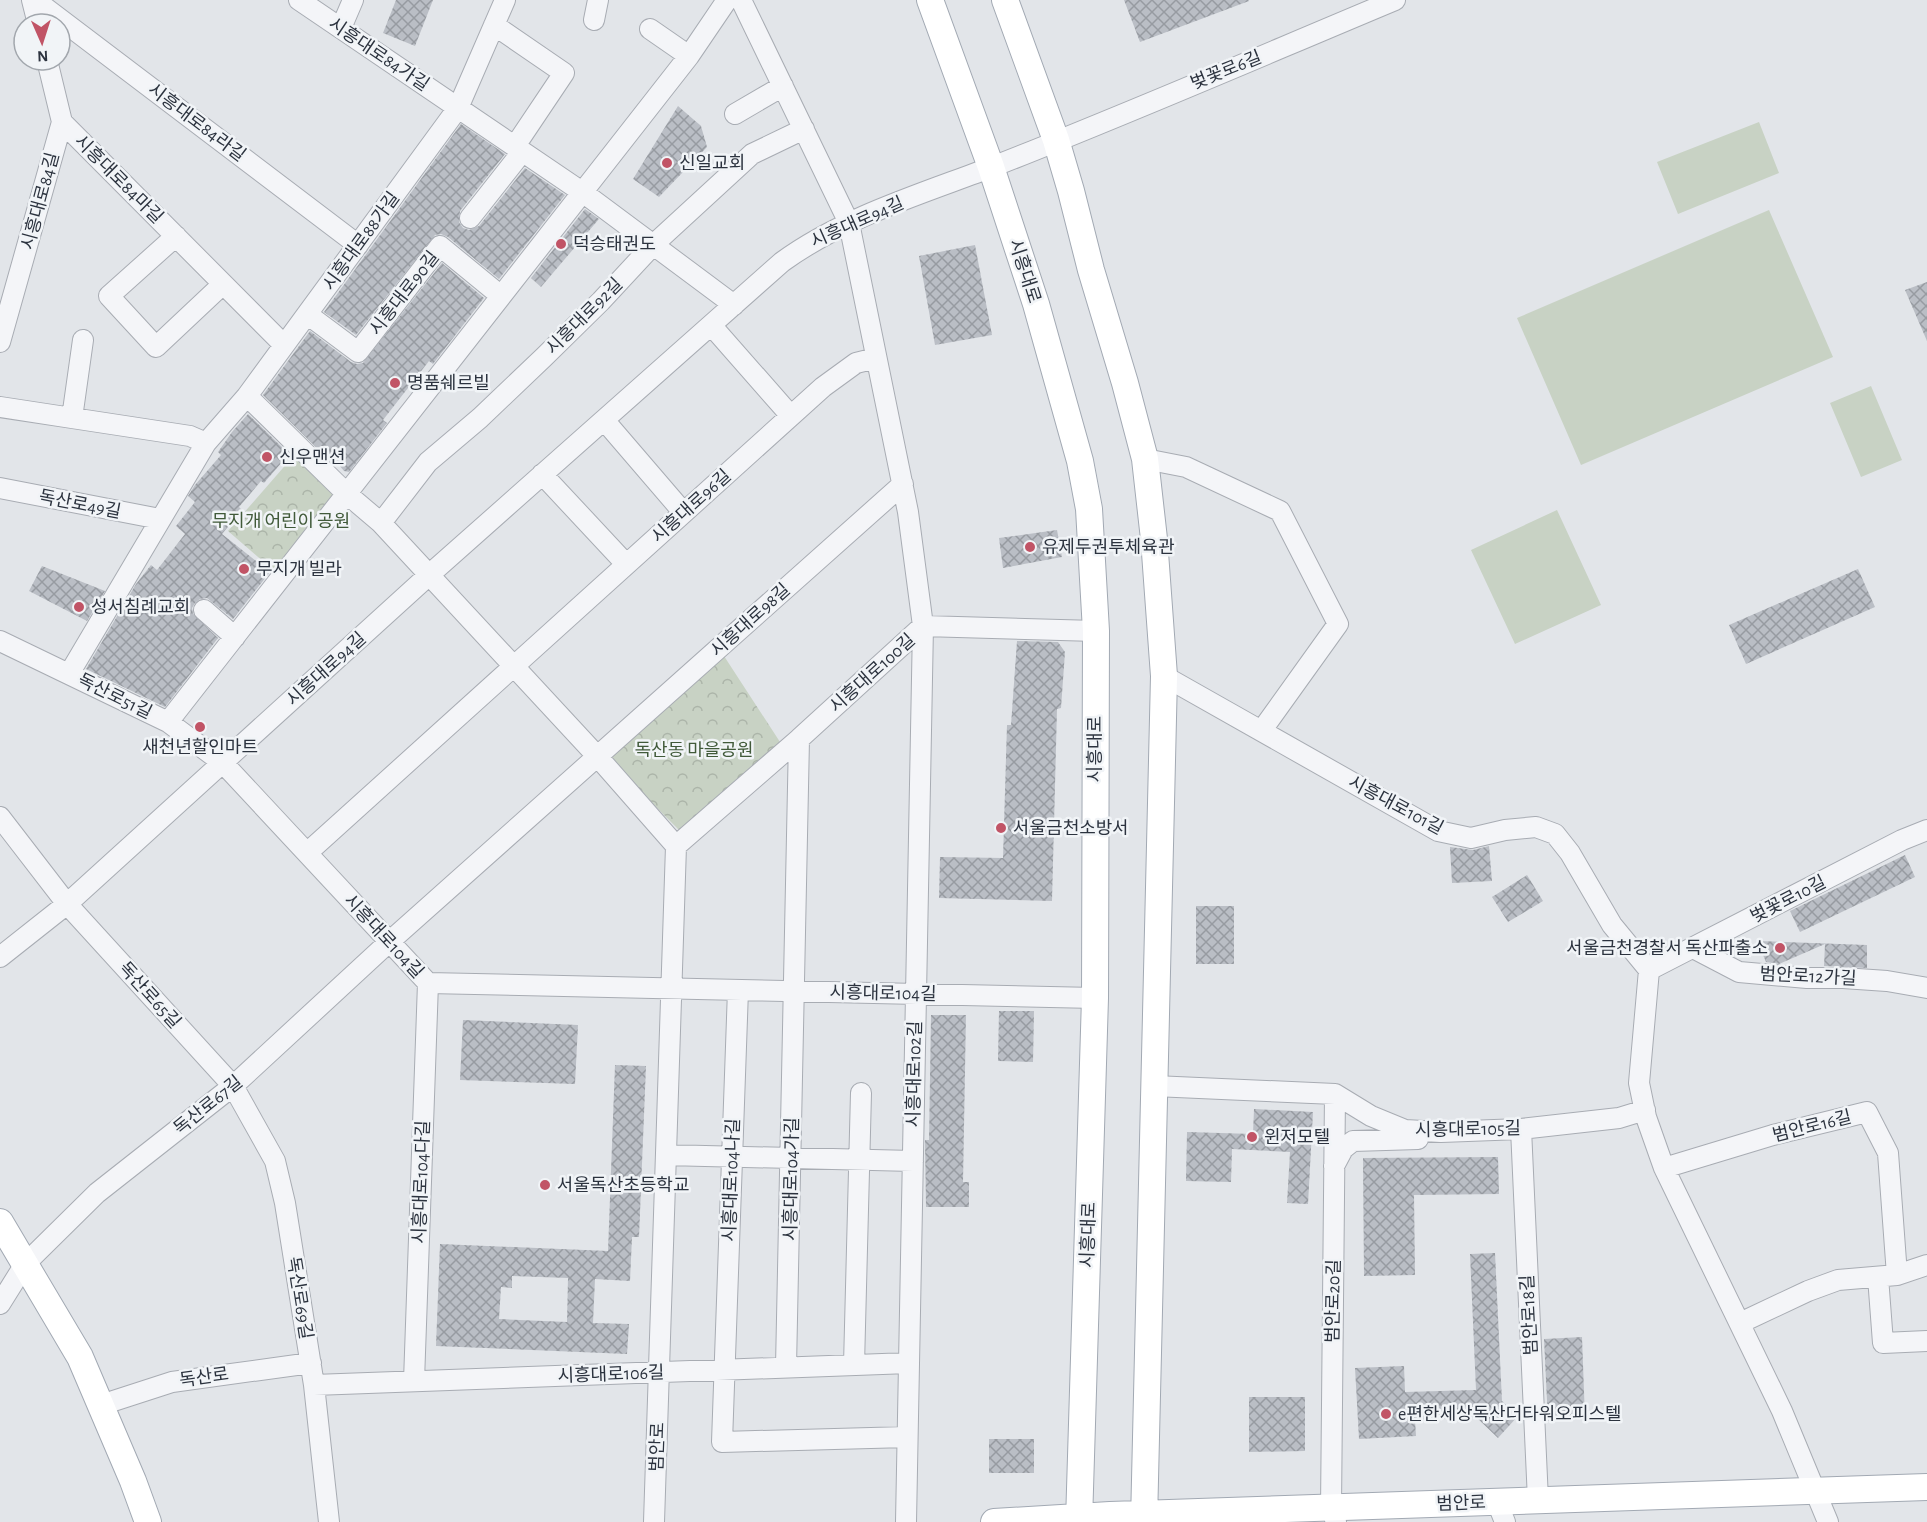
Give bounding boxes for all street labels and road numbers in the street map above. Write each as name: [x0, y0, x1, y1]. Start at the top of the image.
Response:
street label: 시흥대로84가길: [325, 13, 433, 95]
street label: 벚꽃로6길: [1188, 47, 1264, 93]
street label: 시흥대로84라길: [144, 79, 250, 165]
street label: 시흥대로84마길: [71, 131, 167, 227]
street label: 시흥대로84길: [17, 150, 63, 252]
street label: 시흥대로88가길: [319, 188, 403, 294]
street label: 시흥대로94길: [807, 193, 907, 251]
street label: 시흥대로: [1005, 236, 1045, 306]
street label: 시흥대로90길: [365, 247, 443, 339]
street label: 시흥대로92길: [542, 274, 626, 358]
street label: 시흥대로96길: [647, 465, 735, 547]
street label: 독산로49길: [37, 487, 123, 522]
street label: 시흥대로98길: [706, 579, 794, 661]
street label: 시흥대로94길: [282, 628, 370, 710]
street label: 시흥대로100길: [825, 629, 919, 717]
street label: 독산로51길: [75, 670, 155, 723]
street label: 시흥대로: [1085, 716, 1105, 782]
street label: 시흥대로101길: [1345, 772, 1447, 838]
street label: 벚꽃로10길: [1747, 871, 1829, 927]
street label: 시흥대로104길: [340, 890, 428, 982]
street label: 독산로65길: [115, 958, 184, 1032]
street label: 범안로12가길: [1759, 963, 1857, 989]
street label: 시흥대로104길: [829, 982, 937, 1004]
street label: 시흥대로102길: [903, 1020, 925, 1128]
street label: 독산로67길: [170, 1072, 246, 1139]
street label: 범안로16길: [1770, 1107, 1854, 1145]
street label: 시흥대로104가길: [780, 1117, 802, 1241]
street label: 시흥대로104나길: [719, 1118, 743, 1242]
street label: 시흥대로105길: [1415, 1118, 1521, 1140]
street label: 시흥대로104다길: [409, 1120, 433, 1244]
street label: 시흥대로: [1077, 1202, 1099, 1268]
street label: 독산로69길: [284, 1256, 315, 1341]
street label: 범안로20길: [1322, 1259, 1344, 1343]
street label: 범안로18길: [1517, 1274, 1541, 1356]
street label: 시흥대로106길: [557, 1362, 665, 1386]
street label: 독산로: [178, 1365, 230, 1390]
street label: 범안로: [646, 1422, 668, 1472]
street label: 범안로: [1436, 1492, 1486, 1514]

